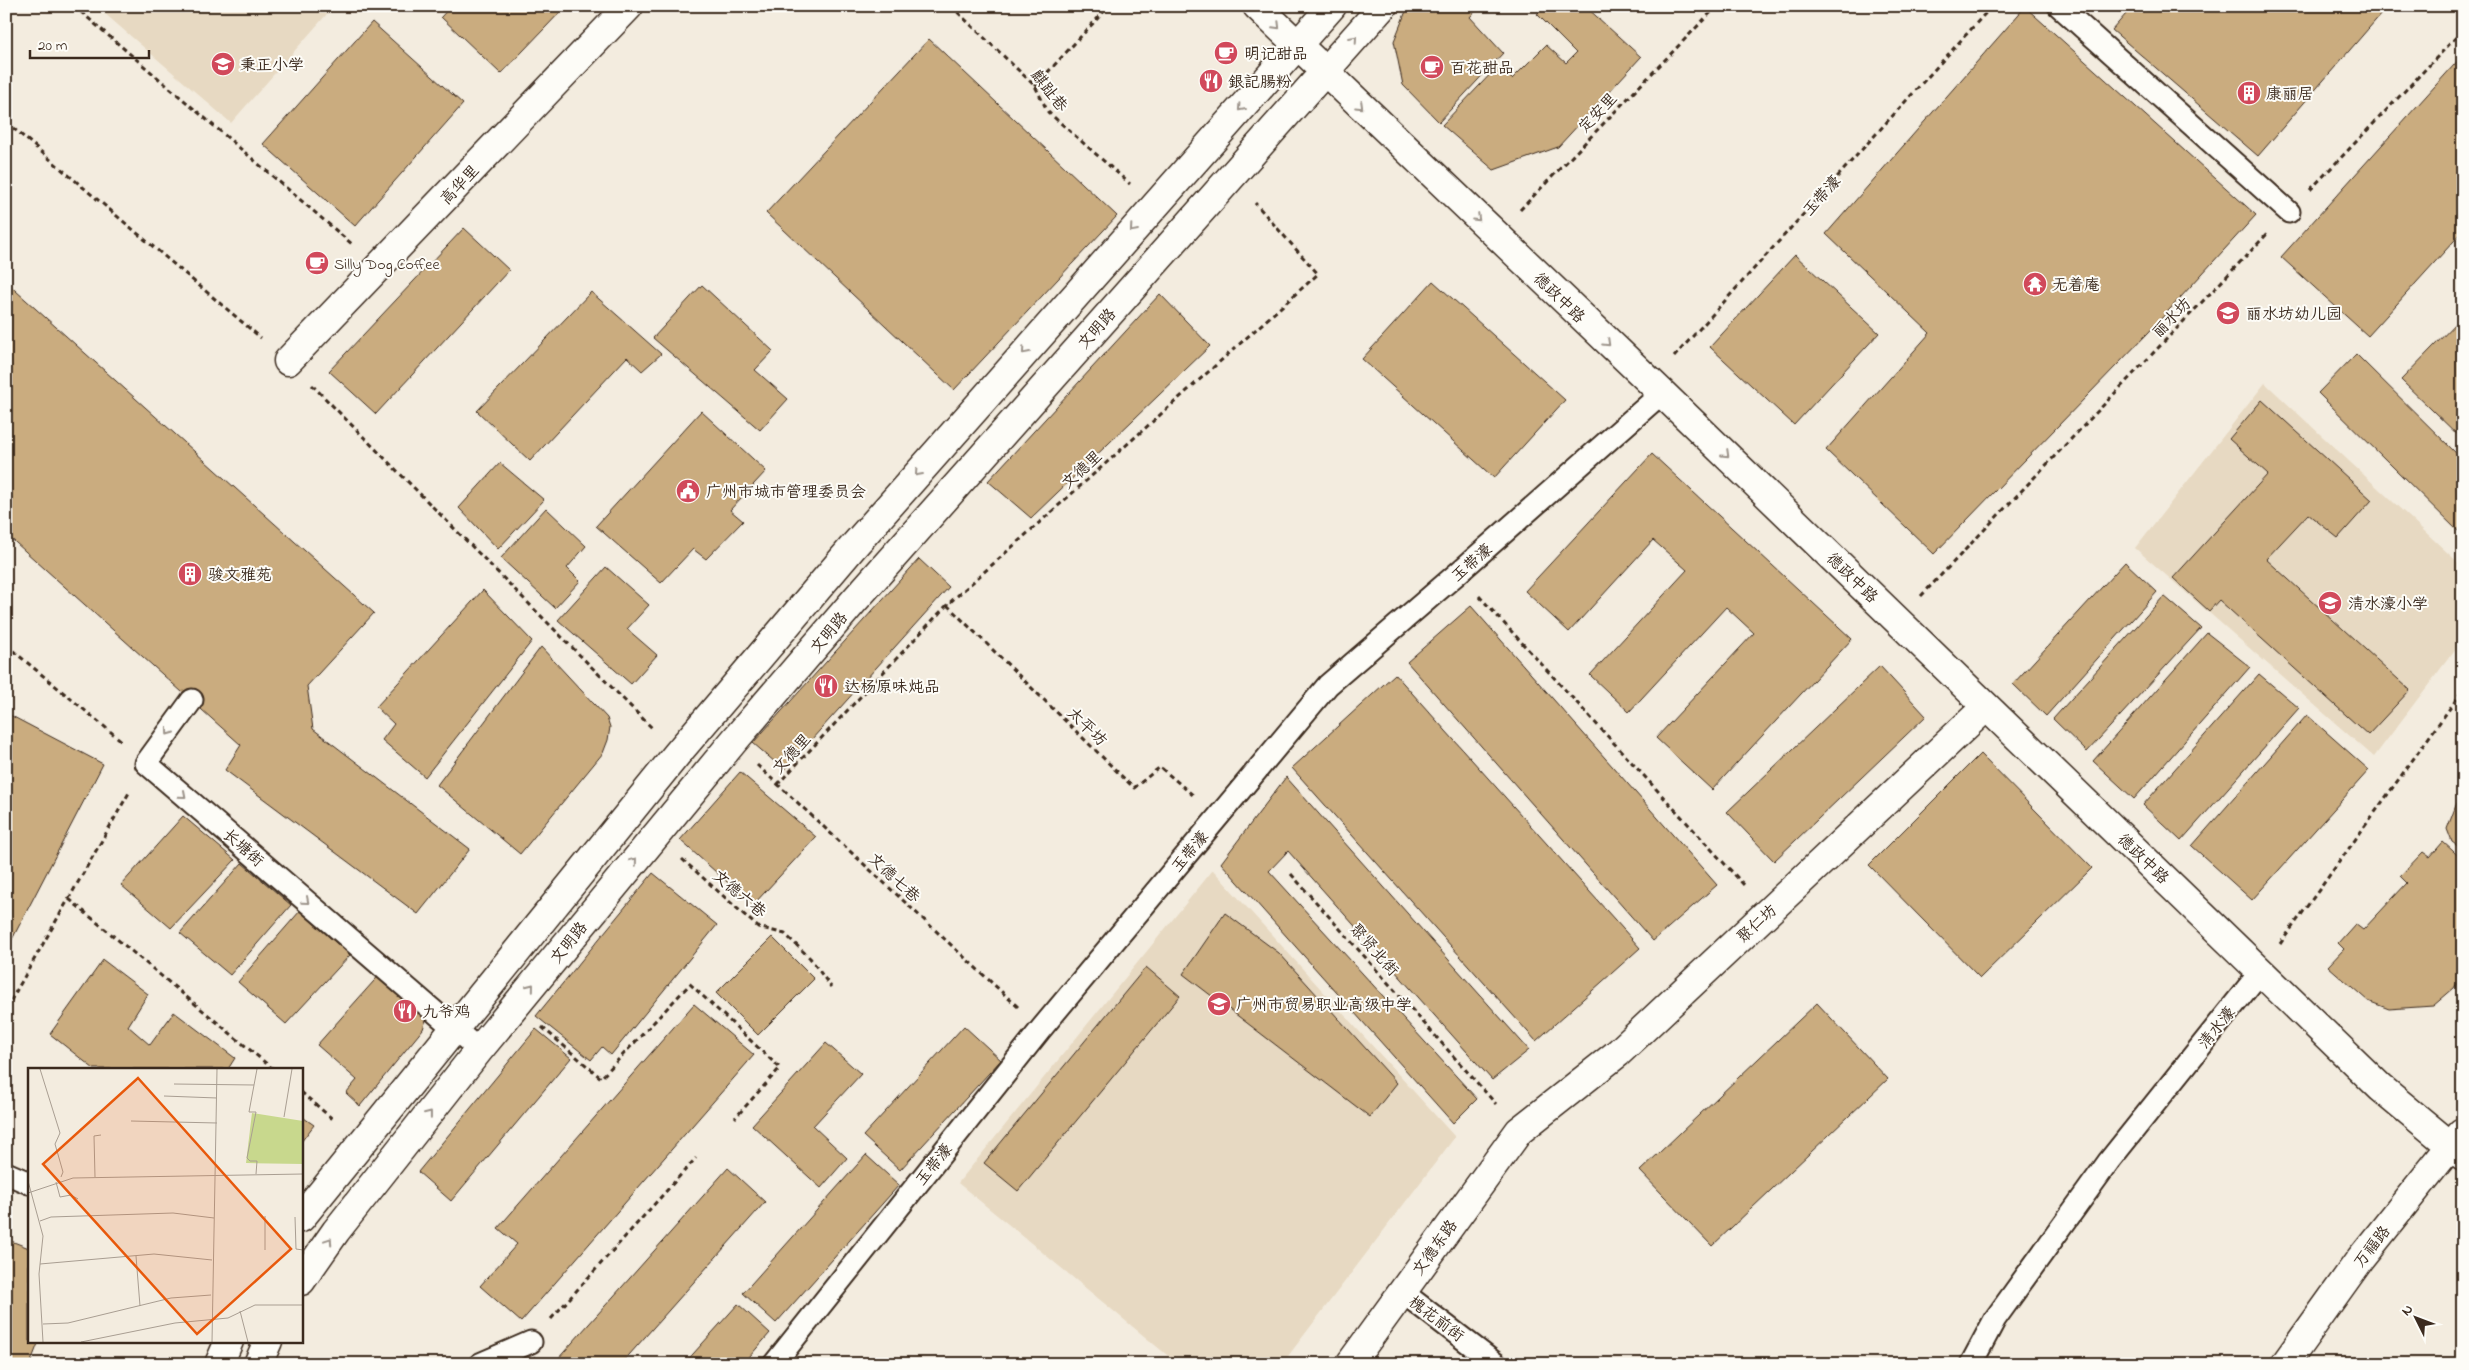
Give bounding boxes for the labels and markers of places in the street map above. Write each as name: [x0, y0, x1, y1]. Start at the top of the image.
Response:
cafe icon: 明记甜品: [1213, 40, 1239, 66]
place label: 明记甜品: [1244, 43, 1308, 67]
school or university icon: 秉正小学: [210, 51, 236, 77]
place label: 秉正小学: [240, 54, 304, 78]
cafe icon: 百花甜品: [1419, 54, 1445, 80]
place label: 百花甜品: [1450, 57, 1514, 81]
restaurant icon: 銀記腸粉: [1198, 68, 1224, 94]
place label: 銀記腸粉: [1228, 71, 1292, 95]
building icon: 康丽居: [2236, 80, 2262, 106]
place label: 康丽居: [2266, 83, 2314, 107]
cafe icon: Silly Dog Coffee: [304, 250, 330, 276]
place label: Silly Dog Coffee: [334, 253, 440, 277]
temple icon: 无着庵: [2022, 271, 2048, 297]
place label: 无着庵: [2052, 274, 2100, 298]
school or university icon: 丽水坊幼儿园: [2215, 300, 2241, 326]
place label: 丽水坊幼儿园: [2246, 303, 2342, 327]
public building icon: 广州市城市管理委员会: [675, 478, 701, 504]
place label: 广州市城市管理委员会: [706, 481, 866, 505]
building icon: 骏文雅苑: [177, 561, 203, 587]
place label: 骏文雅苑: [208, 564, 272, 588]
school or university icon: 清水濠小学: [2317, 590, 2343, 616]
place label: 清水濠小学: [2348, 593, 2428, 617]
restaurant icon: 达杨原味炖品: [813, 673, 839, 699]
place label: 达杨原味炖品: [844, 676, 940, 700]
school or university icon: 广州市贸易职业高级中学: [1206, 991, 1232, 1017]
place label: 广州市贸易职业高级中学: [1236, 994, 1412, 1018]
restaurant icon: 九爷鸡: [392, 998, 418, 1024]
place label: 九爷鸡: [422, 1001, 470, 1025]

